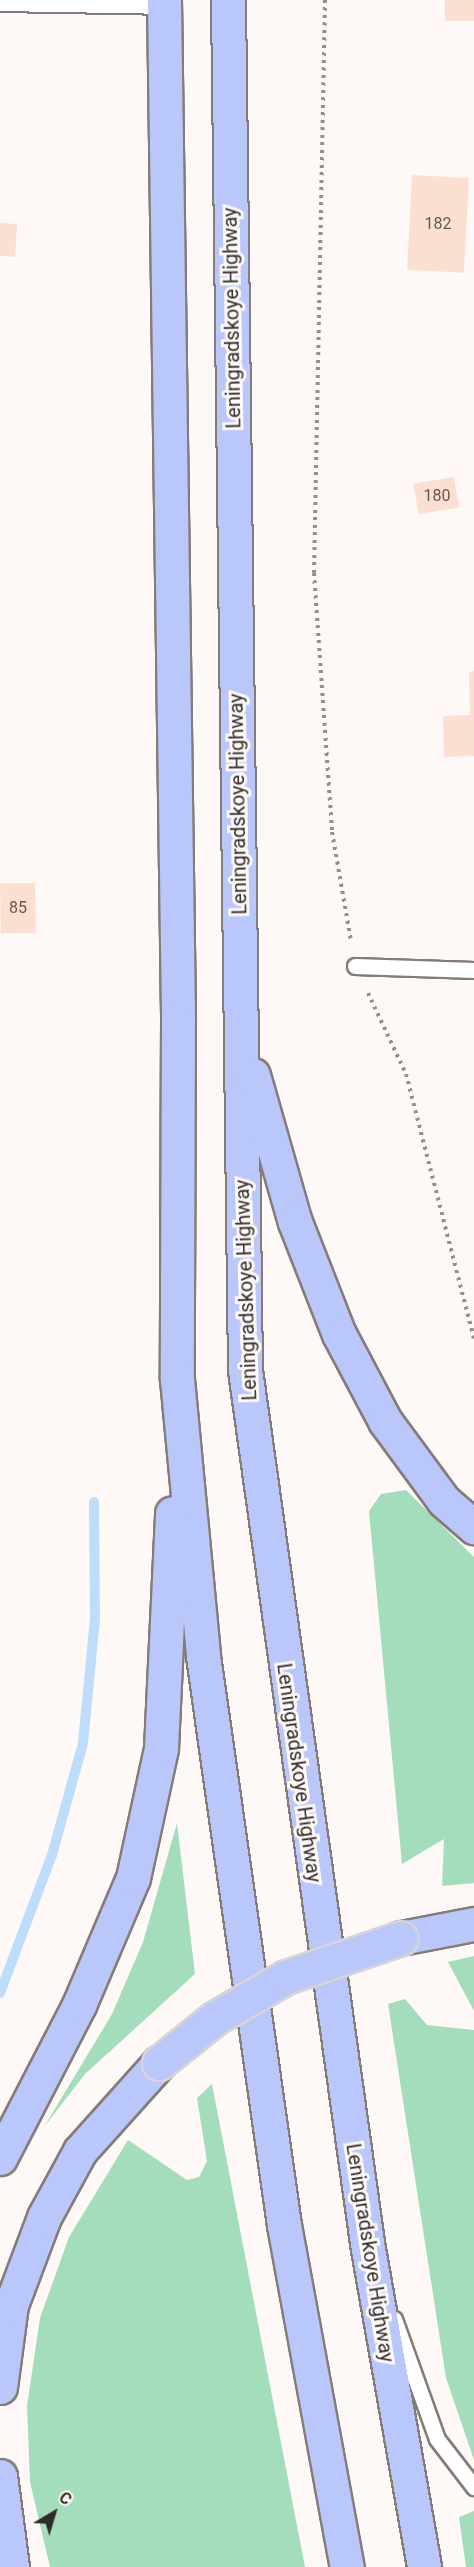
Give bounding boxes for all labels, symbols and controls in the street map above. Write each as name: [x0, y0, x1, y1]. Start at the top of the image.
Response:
street label: Leningradskoye Highway: [218, 207, 246, 429]
house number: 182: [425, 214, 451, 234]
house number: 180: [424, 486, 450, 506]
street label: Leningradskoye Highway: [224, 693, 252, 915]
house number: 85: [9, 898, 27, 918]
street label: Leningradskoye Highway: [230, 1179, 262, 1401]
street label: Leningradskoye Highway: [272, 1662, 326, 1884]
street label: Leningradskoye Highway: [341, 2142, 399, 2364]
north arrow: [24, 2483, 84, 2543]
text: С: [55, 2488, 75, 2509]

